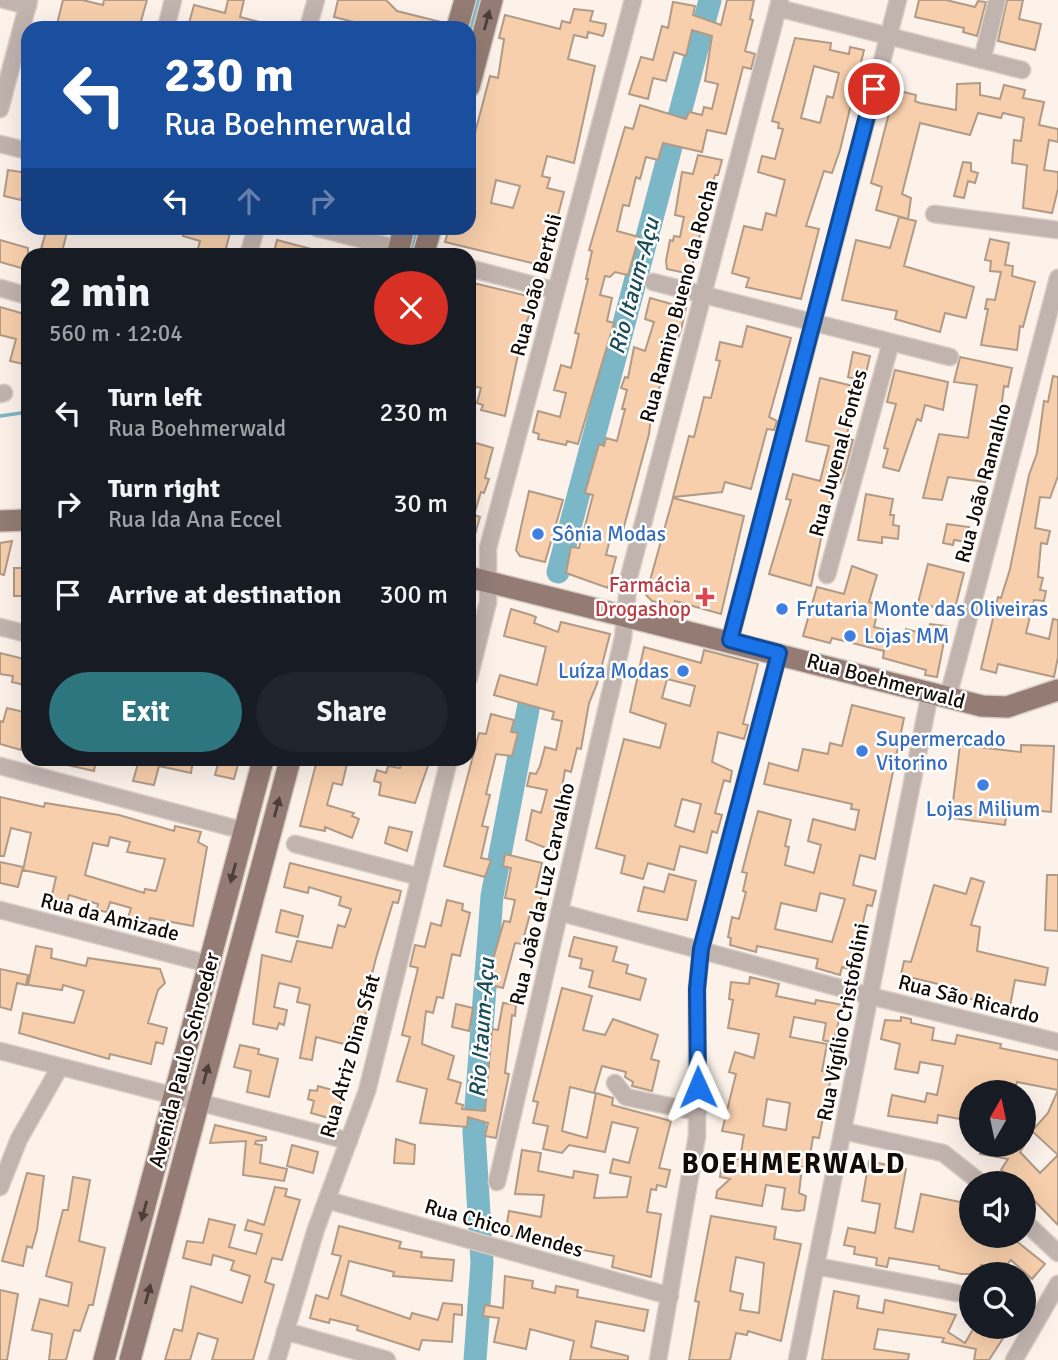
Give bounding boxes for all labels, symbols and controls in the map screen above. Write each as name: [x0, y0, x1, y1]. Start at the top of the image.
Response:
one-way arrow: [482, 9, 492, 30]
text: 230 m: [164, 45, 294, 105]
icon: left: [49, 49, 140, 140]
pin: [844, 59, 904, 119]
icon: arrive: [855, 70, 893, 108]
text: Rua Boehmerwald: [164, 105, 412, 144]
street label: Rua Ramiro Bueno da Rocha: [634, 177, 724, 425]
icon: left: [157, 182, 195, 220]
icon: ahead: [230, 182, 268, 220]
icon: right: [303, 182, 341, 220]
street label: Rua João Bertoli: [504, 211, 568, 359]
water label: Rio Itaum-Açu: [602, 213, 666, 357]
text: 2 min: [49, 267, 150, 318]
button: close: [374, 271, 448, 345]
text: 560 m · 12:04: [49, 319, 183, 348]
street label: Rua Juvenal Fontes: [803, 367, 873, 539]
text: Turn left: [108, 382, 202, 414]
icon: left: [49, 394, 87, 432]
text: 230 m: [379, 397, 448, 429]
street label: Rua João Ramalho: [949, 400, 1017, 566]
text: Rua Boehmerwald: [108, 414, 286, 443]
text: Turn right: [108, 473, 220, 505]
icon: right: [49, 485, 87, 523]
text: 30 m: [393, 488, 448, 520]
text: Rua Ida Ana Eccel: [108, 505, 282, 534]
place label: Sônia Modas: [552, 521, 666, 547]
marker: Sônia Modas: [530, 526, 546, 542]
place label: Farmácia Drogashop: [595, 572, 691, 622]
icon: arrive: [49, 576, 87, 614]
text: Arrive at destination: [108, 579, 341, 611]
text: 300 m: [379, 579, 448, 611]
marker: Farmácia Drogashop: [697, 589, 713, 605]
place label: Frutaria Monte das Oliveiras: [796, 596, 1048, 622]
marker: Frutaria Monte das Oliveiras: [774, 601, 790, 617]
place label: Lojas MM: [864, 623, 950, 649]
marker: Lojas MM: [842, 628, 858, 644]
street label: Rua Boehmerwald: [804, 647, 968, 715]
place label: Luíza Modas: [558, 658, 669, 684]
marker: Luíza Modas: [675, 663, 691, 679]
button: Exit: [49, 672, 242, 752]
button: Share: [256, 672, 448, 752]
place label: Supermercado Vitorino: [876, 726, 1006, 776]
marker: Supermercado Vitorino: [854, 743, 870, 759]
marker: Lojas Milium: [975, 777, 991, 793]
street label: Rua João da Luz Carvalho: [504, 780, 580, 1008]
one-way arrow: [272, 796, 283, 818]
place label: Lojas Milium: [926, 796, 1040, 822]
one-way arrow: [227, 862, 238, 884]
street label: Rua da Amizade: [38, 887, 182, 947]
street label: Rua Vigílio Cristofolini: [811, 921, 875, 1123]
street label: Avenida Paulo Schroeder: [143, 949, 225, 1171]
water label: Rio Itaum-Açu: [463, 956, 501, 1099]
street label: Rua São Ricardo: [895, 969, 1043, 1029]
street label: Rua Atriz Dina Sfat: [314, 971, 386, 1141]
position arrow: [661, 1050, 735, 1124]
one-way arrow: [201, 1063, 212, 1085]
north arrow: [959, 1080, 1036, 1157]
map controls: [959, 1080, 1036, 1339]
district label: BOEHMERWALD: [681, 1147, 907, 1181]
button: sound: [959, 1171, 1036, 1248]
street label: Rua Chico Mendes: [422, 1193, 586, 1263]
one-way arrow: [138, 1201, 148, 1222]
button: search: [959, 1262, 1036, 1339]
one-way arrow: [143, 1283, 154, 1305]

